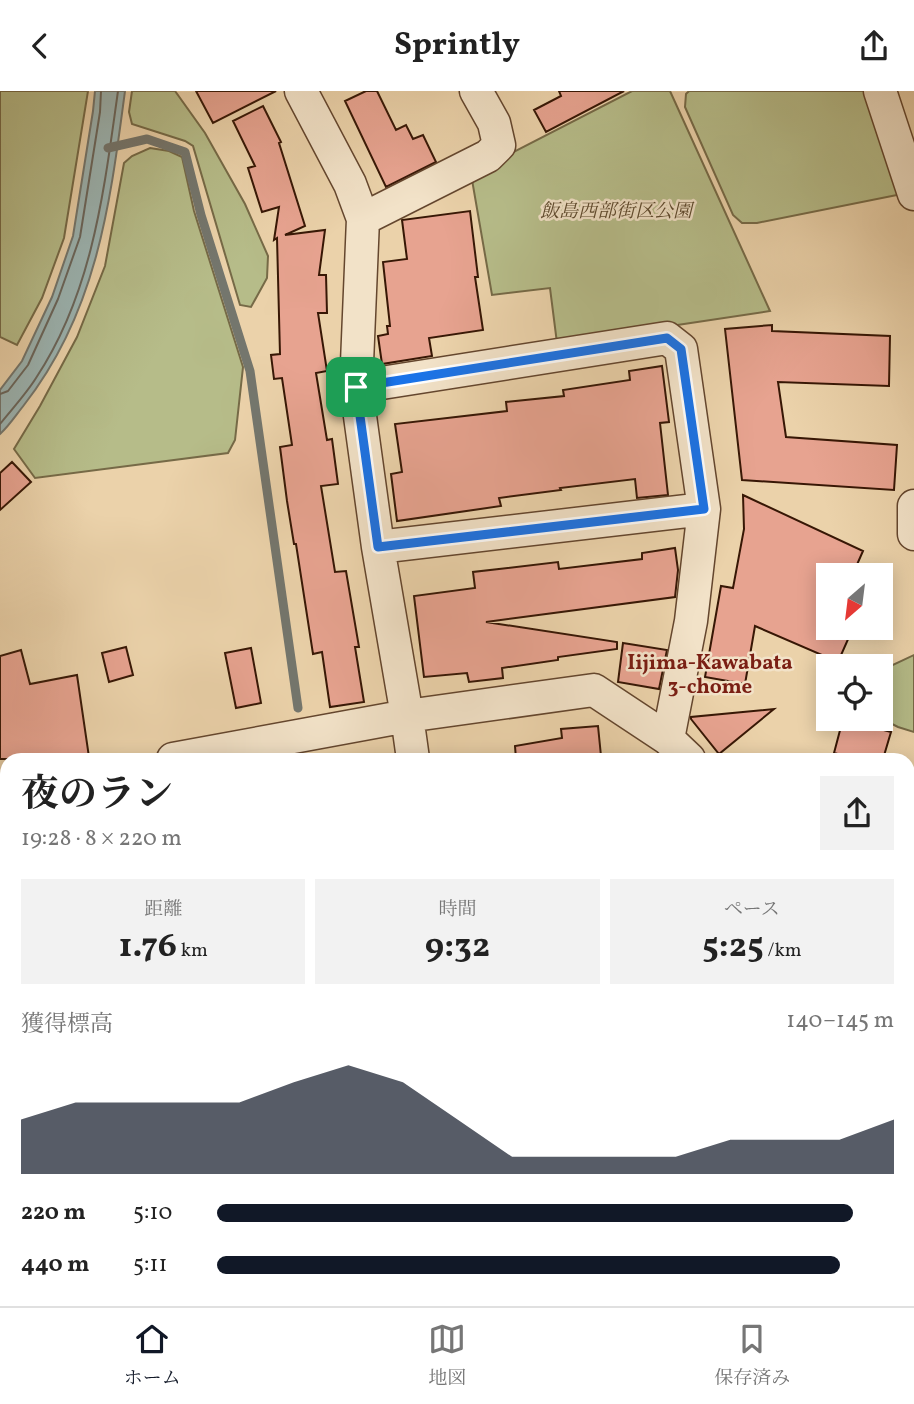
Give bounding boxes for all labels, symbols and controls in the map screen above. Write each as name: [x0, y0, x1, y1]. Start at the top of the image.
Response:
text: Sprintly: [394, 24, 520, 68]
icon: back: [21, 27, 59, 65]
icon: share: [855, 27, 893, 65]
park label: 飯島西部街区公園: [540, 199, 695, 225]
pin: [326, 357, 386, 417]
icon: arrive: [337, 368, 375, 406]
north arrow: [816, 563, 892, 641]
map controls: [816, 563, 893, 731]
district label: Iijima-Kawabata 3-chome: [627, 649, 793, 702]
button: locate: [816, 654, 893, 731]
text: 夜のラン: [21, 770, 173, 823]
button: share: [820, 776, 894, 850]
text: 19:28 · 8 × 220 m: [21, 823, 182, 855]
text: 距離: [144, 897, 182, 923]
text: 時間: [438, 897, 477, 923]
text: ペース: [724, 897, 780, 923]
text: 1.76: [118, 923, 177, 971]
text: 9:32: [425, 923, 490, 971]
text: 5:25: [702, 923, 764, 971]
text: km: [177, 938, 208, 964]
text: /km: [764, 938, 802, 964]
text: 140–145 m: [786, 1005, 894, 1037]
text: 獲得標高: [21, 1009, 113, 1041]
text: 220 m: [21, 1197, 86, 1229]
text: 5:10: [133, 1197, 172, 1229]
text: 440 m: [21, 1249, 89, 1281]
text: 5:11: [133, 1249, 167, 1281]
tab: ホーム: [124, 1320, 181, 1392]
tab: 地図: [428, 1320, 466, 1392]
tab: 保存済み: [714, 1320, 790, 1392]

